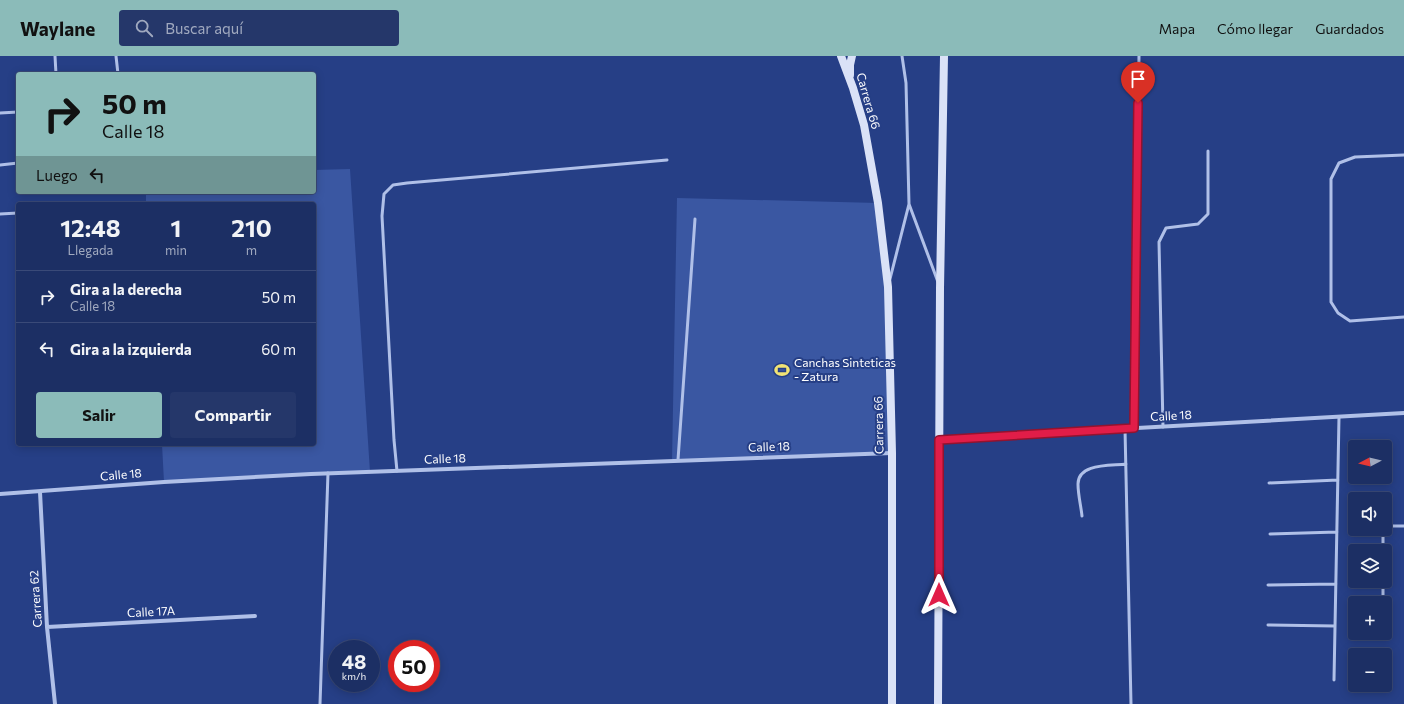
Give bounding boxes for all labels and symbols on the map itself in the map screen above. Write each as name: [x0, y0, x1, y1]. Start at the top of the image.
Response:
pin: [1121, 62, 1155, 103]
street label: Carrera 66: [854, 71, 884, 131]
place label: Canchas Sinteticas - Zatura: [794, 355, 896, 383]
sports icon: Canchas Sinteticas - Zatura: [773, 361, 791, 379]
street label: Carrera 66: [870, 396, 886, 454]
street label: Calle 18: [1150, 407, 1192, 423]
street label: Calle 18: [748, 438, 790, 454]
north arrow: [1348, 440, 1392, 484]
street label: Calle 18: [424, 450, 466, 466]
street label: Calle 18: [100, 465, 142, 483]
street label: Carrera 62: [26, 570, 44, 628]
position arrow: [918, 574, 960, 616]
street label: Calle 17A: [127, 603, 175, 619]
speed limit sign: 50: [388, 640, 440, 692]

